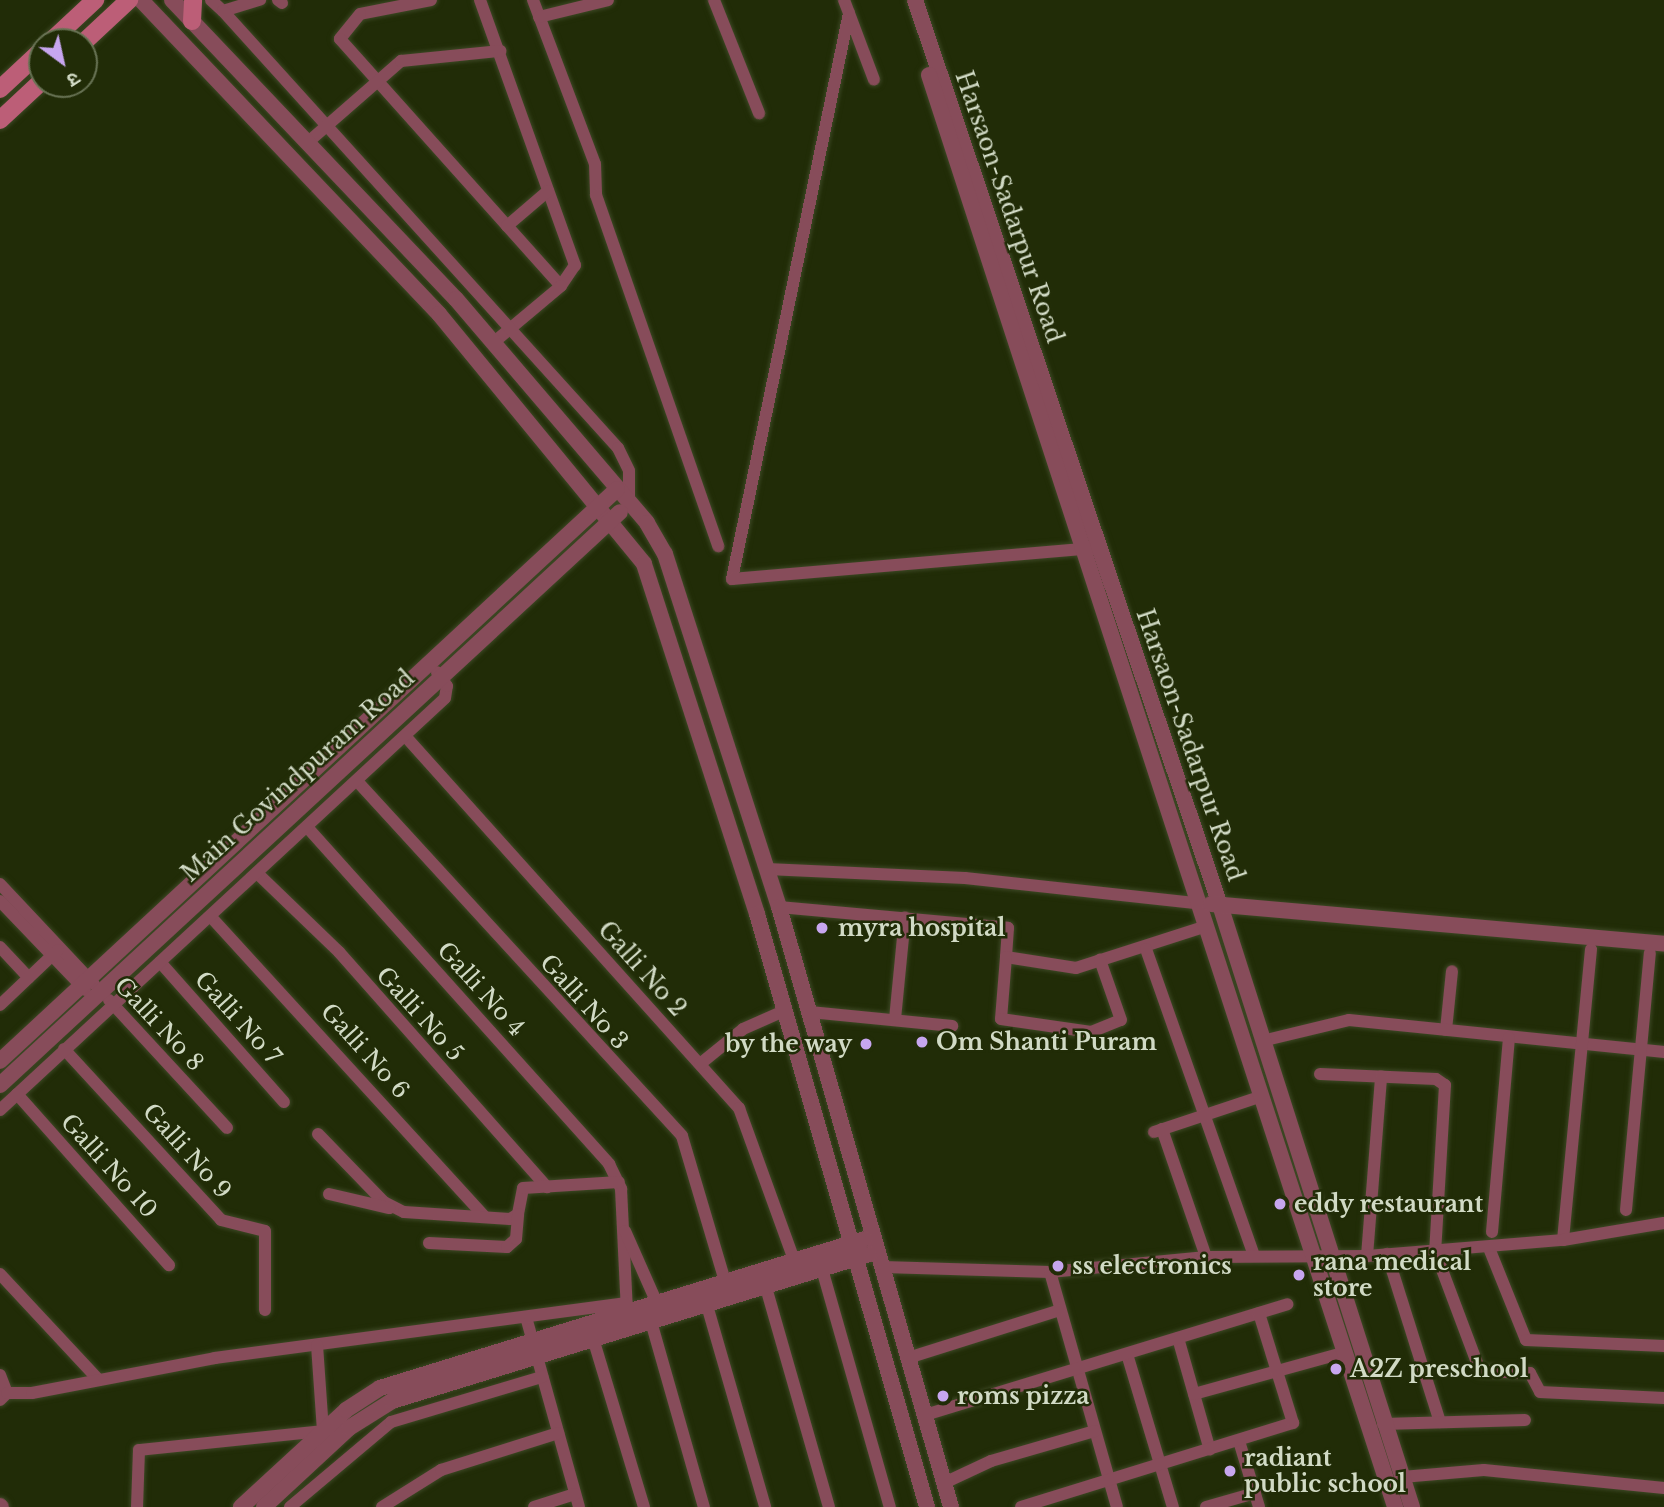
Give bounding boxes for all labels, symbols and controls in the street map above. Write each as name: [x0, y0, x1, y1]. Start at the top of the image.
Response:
north arrow: [28, 28, 98, 98]
text: उ: [63, 67, 85, 92]
street label: Harsaon-Sadarpur Road: [949, 67, 1069, 347]
street label: Harsaon-Sadarpur Road: [1130, 605, 1250, 885]
street label: Main Govindpuram Road: [176, 664, 420, 888]
place label: myra hospital: [838, 914, 1005, 942]
street label: Galli No 2: [592, 916, 692, 1022]
marker: myra hospital: [812, 918, 832, 938]
street label: Galli No 4: [432, 936, 530, 1042]
street label: Galli No 3: [534, 949, 634, 1055]
street label: Galli No 5: [371, 961, 469, 1067]
street label: Galli No 7: [189, 966, 287, 1070]
street label: Galli No 8: [109, 972, 209, 1076]
street label: Galli No 6: [315, 998, 415, 1104]
place label: Om Shanti Puram: [936, 1028, 1157, 1056]
place label: by the way: [724, 1030, 852, 1058]
marker: Om Shanti Puram: [914, 1034, 930, 1050]
marker: by the way: [858, 1036, 874, 1052]
street label: Galli No 9: [137, 1098, 237, 1204]
street label: Galli No 10: [55, 1108, 163, 1224]
place label: eddy restaurant: [1294, 1190, 1484, 1218]
marker: eddy restaurant: [1272, 1196, 1288, 1212]
place label: rana medical store: [1313, 1248, 1471, 1302]
place label: ss electronics: [1072, 1252, 1232, 1280]
marker: ss electronics: [1050, 1258, 1066, 1274]
marker: rana medical store: [1291, 1267, 1307, 1283]
place label: A2Z preschool: [1350, 1355, 1528, 1383]
marker: A2Z preschool: [1328, 1361, 1344, 1377]
place label: roms pizza: [957, 1382, 1089, 1410]
marker: roms pizza: [935, 1388, 951, 1404]
place label: radiant public school: [1244, 1444, 1406, 1498]
marker: radiant public school: [1222, 1463, 1238, 1479]

